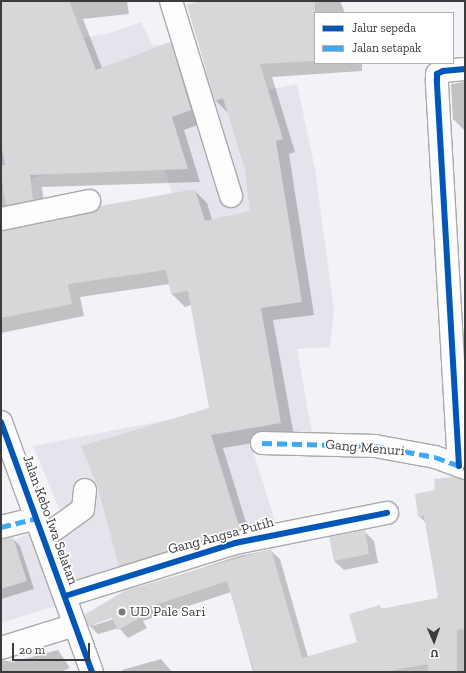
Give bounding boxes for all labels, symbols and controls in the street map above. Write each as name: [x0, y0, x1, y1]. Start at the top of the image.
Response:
legend: [314, 12, 454, 64]
text: Jalur sepeda: [352, 21, 416, 35]
text: Jalan setapak: [352, 41, 421, 55]
street label: Gang Menuri: [325, 436, 405, 460]
street label: Jalan Kebo Iwa Selatan: [19, 453, 81, 587]
street label: Gang Angsa Putih: [166, 514, 276, 558]
place label: UD Pale Sari: [130, 604, 205, 620]
marker: UD Pale Sari: [117, 607, 127, 617]
north arrow: [414, 621, 454, 661]
scale bar: [14, 635, 92, 661]
text: 20 m: [19, 643, 45, 657]
text: U: [430, 647, 439, 660]

